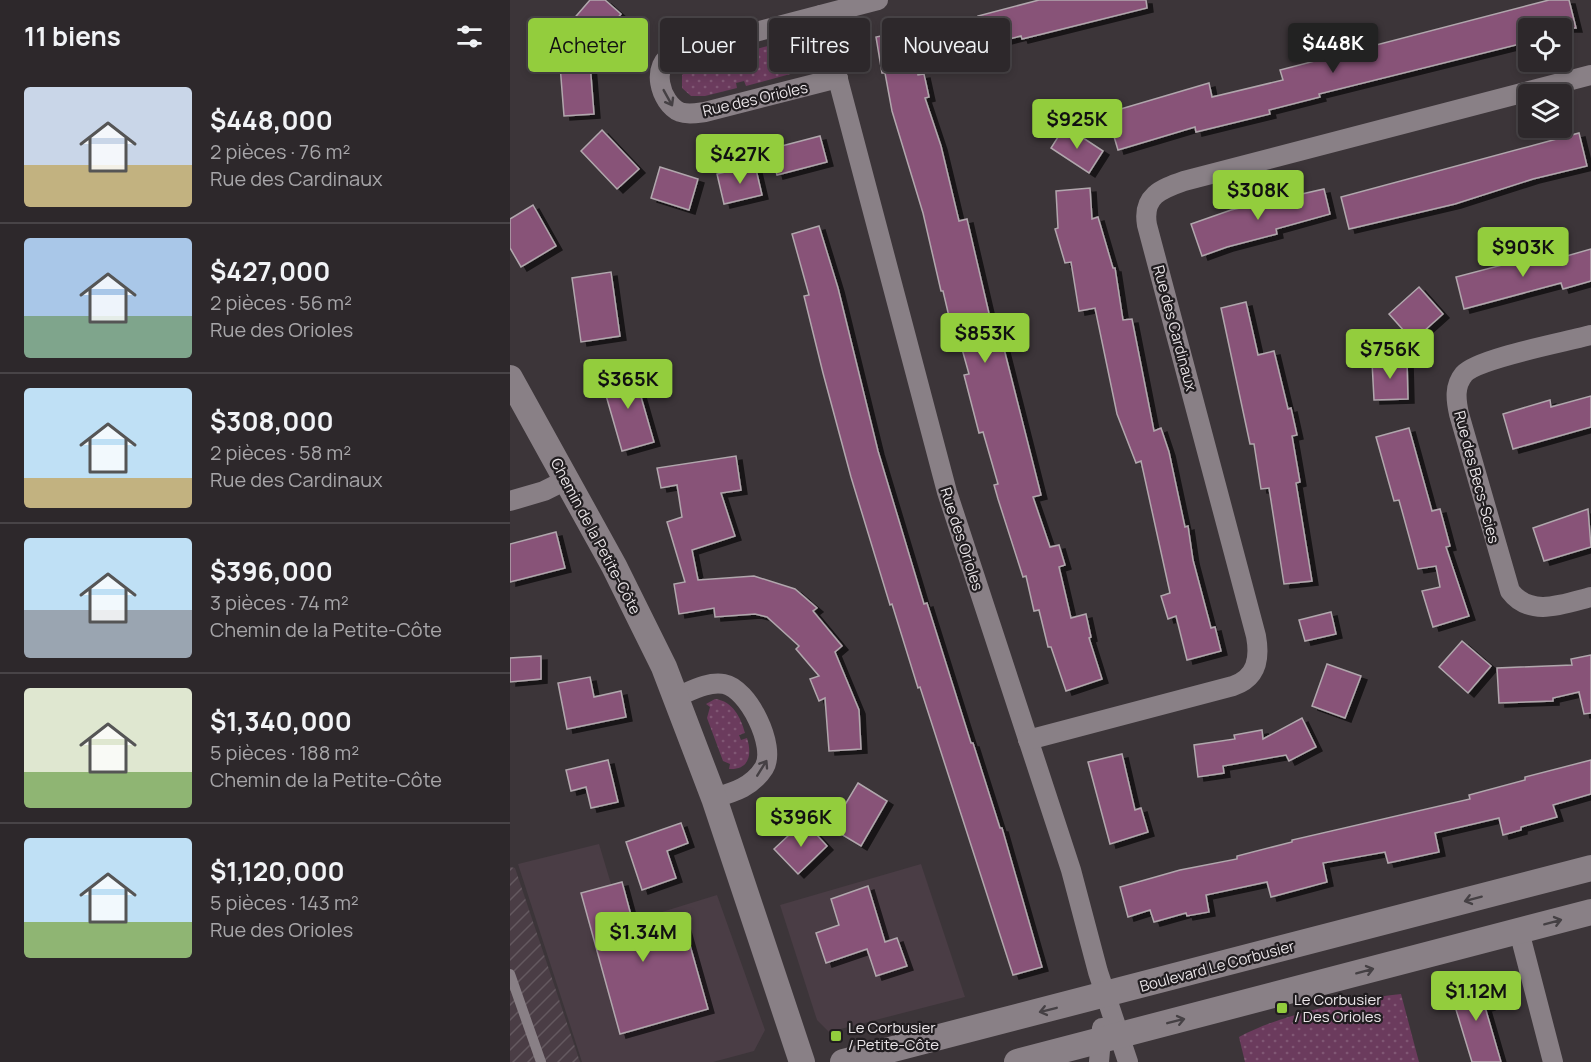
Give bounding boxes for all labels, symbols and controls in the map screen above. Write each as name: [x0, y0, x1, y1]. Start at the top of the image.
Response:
text: 11 biens: [24, 18, 121, 54]
chip: Acheter: [528, 18, 648, 72]
chip: Louer: [660, 18, 757, 72]
chip: Filtres: [769, 18, 870, 72]
chip: Nouveau: [882, 18, 1010, 72]
map controls: [1518, 18, 1572, 138]
button: locate: [1518, 18, 1572, 72]
icon: filters: [453, 20, 486, 53]
pin: $448K: [1291, 23, 1375, 74]
text: $448K: [1302, 29, 1364, 56]
street label: Rue des Orioles: [700, 77, 810, 121]
button: layers: [1518, 84, 1572, 138]
one-way arrow: [662, 89, 674, 106]
pin: $925K: [1035, 99, 1119, 150]
text: $448,000: [210, 102, 333, 138]
text: $925K: [1046, 105, 1108, 132]
icon: home: [72, 111, 144, 183]
pin: $427K: [698, 134, 782, 185]
text: 2 pièces · 76 m²: [210, 138, 351, 165]
text: $427K: [710, 140, 770, 167]
text: Rue des Cardinaux: [210, 165, 383, 192]
pin: $308K: [1216, 170, 1300, 221]
text: $308K: [1227, 176, 1289, 203]
pin: $903K: [1481, 227, 1565, 278]
text: $903K: [1492, 233, 1554, 260]
text: $427,000: [210, 253, 330, 289]
icon: home: [72, 262, 144, 334]
street label: Rue des Cardinaux: [1148, 263, 1202, 393]
text: 2 pièces · 56 m²: [210, 289, 352, 316]
pin: $853K: [943, 313, 1027, 364]
text: Rue des Orioles: [210, 316, 353, 343]
text: $853K: [954, 319, 1016, 346]
pin: $756K: [1348, 329, 1432, 380]
text: $756K: [1360, 335, 1420, 362]
pin: $365K: [586, 359, 670, 410]
text: $365K: [597, 365, 659, 392]
text: $308,000: [210, 403, 334, 439]
street label: Rue des Becs-Scies: [1449, 408, 1505, 546]
icon: home: [72, 412, 144, 484]
text: 2 pièces · 58 m²: [210, 439, 351, 466]
street label: Chemin de la Petite-Côte: [546, 454, 646, 618]
text: Rue des Cardinaux: [210, 466, 383, 493]
street label: Rue des Orioles: [935, 485, 989, 593]
text: $396,000: [210, 553, 333, 589]
icon: home: [72, 562, 144, 634]
text: 3 pièces · 74 m²: [210, 589, 349, 616]
text: Chemin de la Petite-Côte: [210, 616, 442, 643]
text: $1,340,000: [210, 703, 352, 739]
icon: home: [72, 712, 144, 784]
text: 5 pièces · 188 m²: [210, 739, 359, 766]
one-way arrow: [755, 760, 768, 777]
text: Chemin de la Petite-Côte: [210, 766, 442, 793]
pin: $396K: [759, 797, 843, 848]
text: $396K: [770, 803, 832, 830]
text: $1,120,000: [210, 853, 345, 889]
icon: home: [72, 862, 144, 934]
text: 5 pièces · 143 m²: [210, 889, 359, 916]
one-way arrow: [1464, 894, 1483, 905]
pin: $1.34M: [594, 912, 692, 963]
text: Rue des Orioles: [210, 916, 353, 943]
one-way arrow: [1543, 916, 1562, 928]
text: $1.34M: [609, 918, 677, 945]
street label: Boulevard Le Corbusier: [1137, 935, 1297, 997]
one-way arrow: [1355, 965, 1374, 977]
pin: $1.12M: [1427, 971, 1525, 1022]
text: $1.12M: [1445, 977, 1507, 1004]
place label: Le Corbusier / Des Orioles: [1294, 989, 1382, 1027]
marker: Le Corbusier / Des Orioles: [1275, 1001, 1289, 1015]
one-way arrow: [1039, 1005, 1058, 1017]
one-way arrow: [1166, 1014, 1185, 1026]
place label: Le Corbusier / Petite-Côte: [848, 1017, 939, 1055]
marker: Le Corbusier / Petite-Côte: [829, 1029, 843, 1043]

